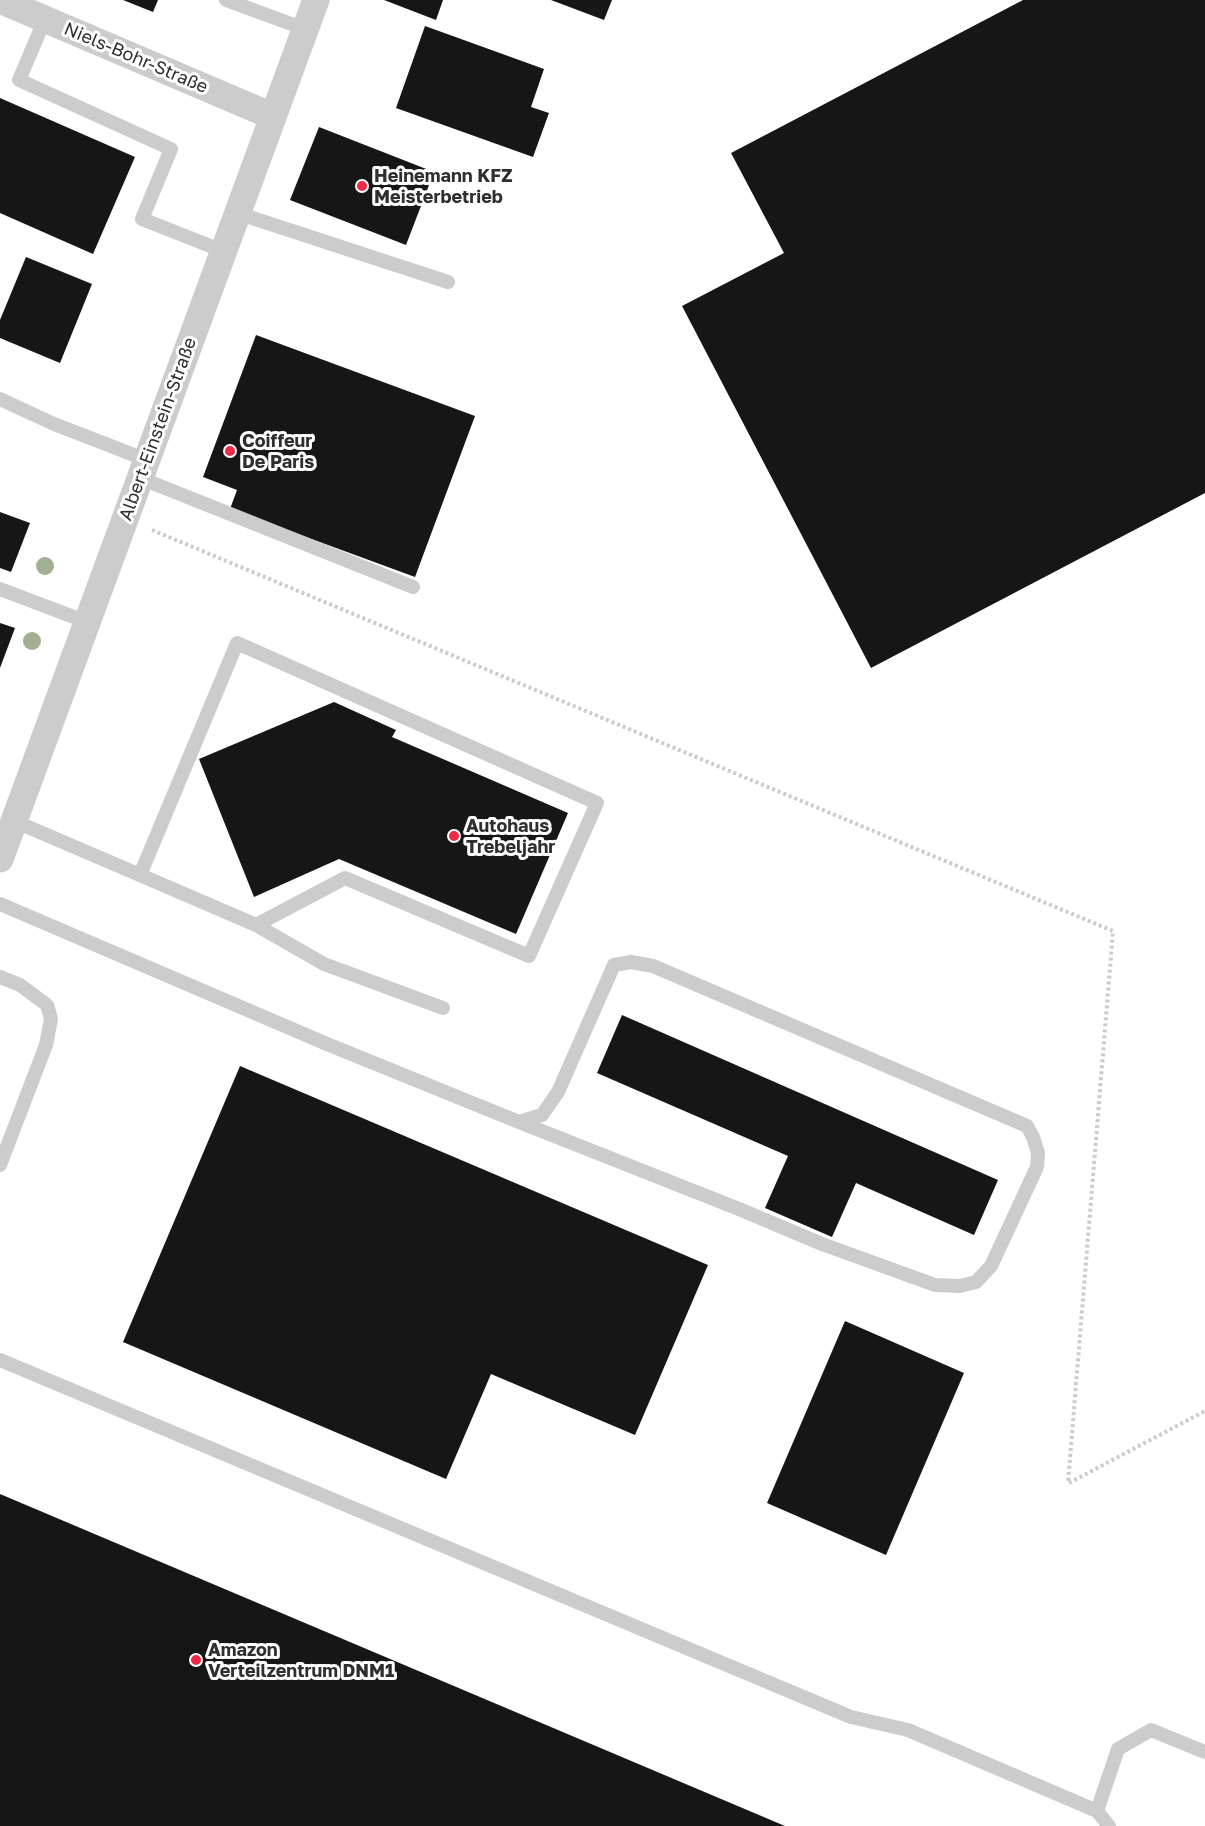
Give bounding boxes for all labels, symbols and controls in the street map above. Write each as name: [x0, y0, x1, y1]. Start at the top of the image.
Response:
street label: Niels-Bohr-Straße: [61, 18, 211, 98]
place label: Heinemann KFZ Meisterbetrieb: [374, 165, 512, 207]
marker: Heinemann KFZ Meisterbetrieb: [355, 179, 369, 193]
street label: Albert-Einstein-Straße: [115, 335, 201, 523]
place label: Coiffeur De Paris: [242, 430, 314, 472]
marker: Coiffeur De Paris: [223, 444, 237, 458]
place label: Autohaus Trebeljahr: [466, 815, 555, 858]
marker: Autohaus Trebeljahr: [447, 829, 461, 843]
place label: Amazon Verteilzentrum DNM1: [208, 1639, 394, 1682]
marker: Amazon Verteilzentrum DNM1: [189, 1653, 203, 1667]

